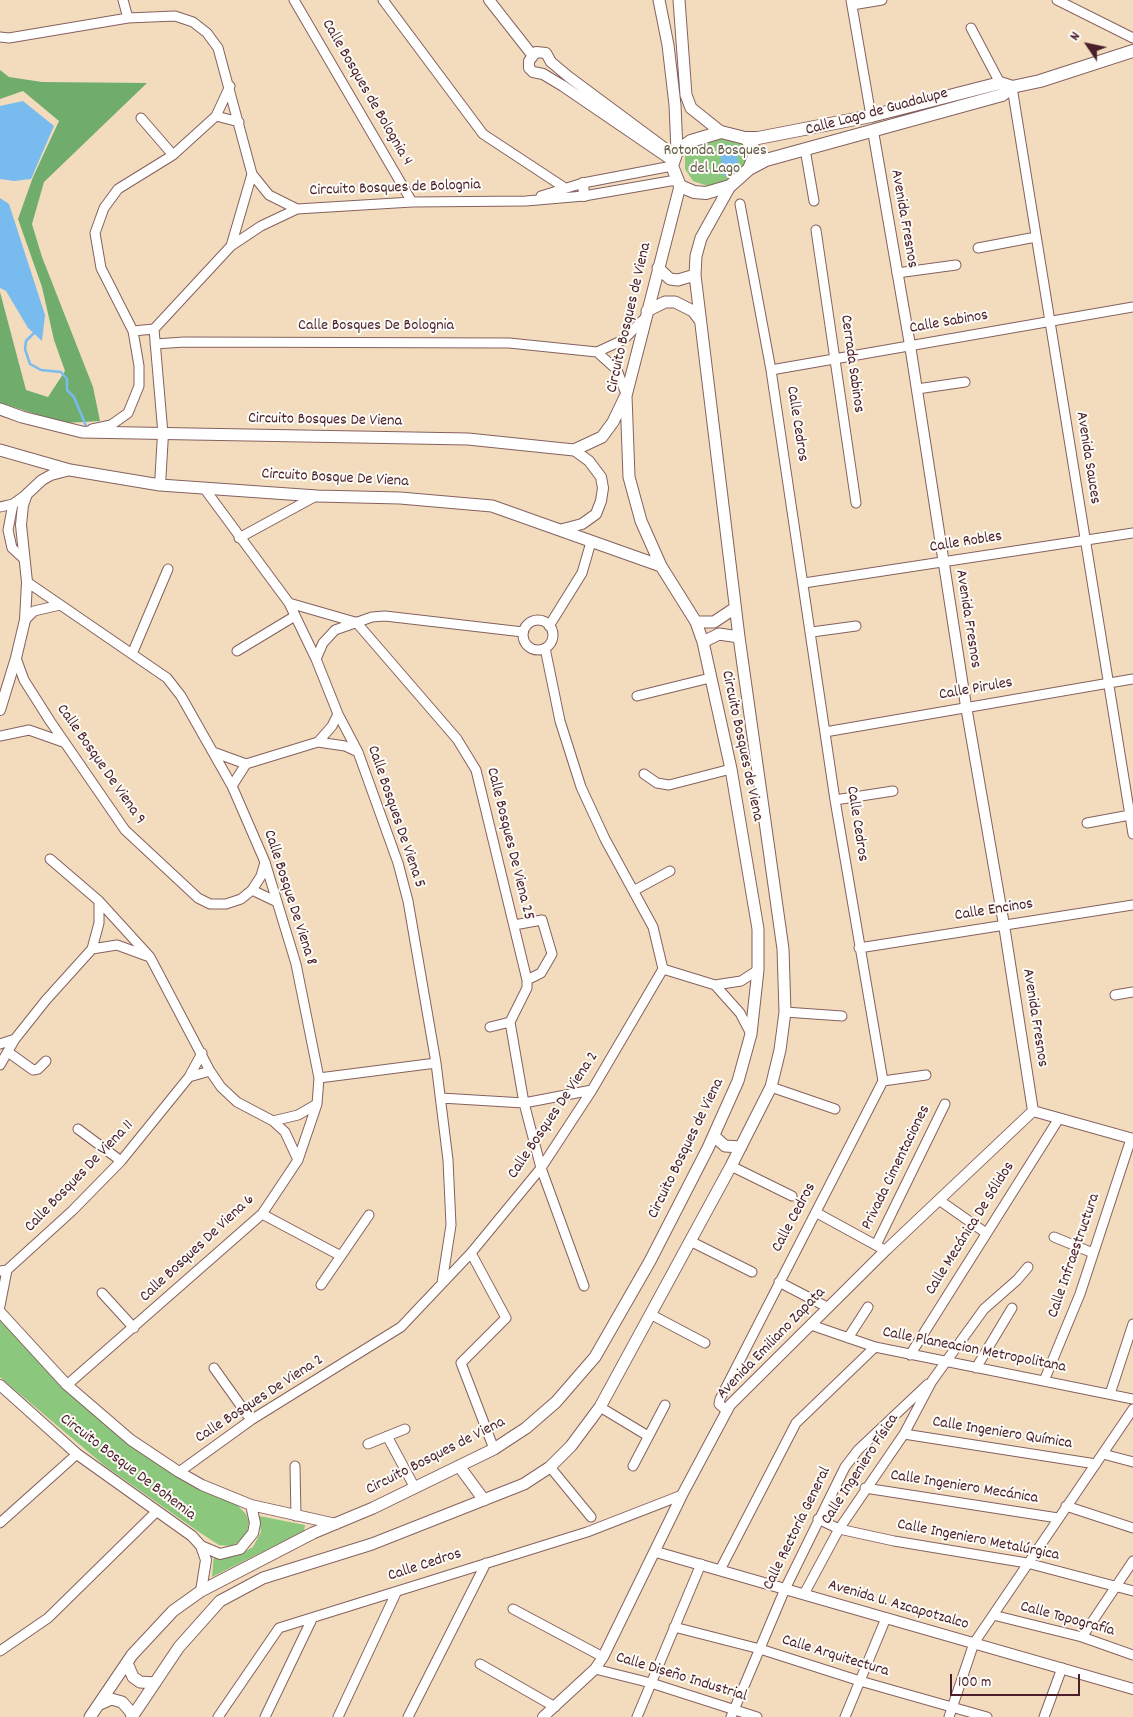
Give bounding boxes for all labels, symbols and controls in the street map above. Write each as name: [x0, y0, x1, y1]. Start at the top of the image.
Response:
street label: Calle Bosques de Bolognia 4: [316, 16, 416, 170]
north arrow: [1063, 20, 1113, 70]
text: N: [1065, 28, 1086, 45]
street label: Calle Lago de Guadalupe: [804, 85, 950, 141]
park label: Rotonda Bosques del Lago: [663, 142, 767, 180]
street label: Avenida Fresnos: [885, 168, 921, 270]
street label: Circuito Bosques de Bolognia: [309, 176, 481, 202]
street label: Circuito Bosques de Viena: [603, 241, 657, 395]
street label: Calle Sabinos: [908, 307, 990, 339]
street label: Cerrada Sabinos: [835, 314, 867, 414]
street label: Calle Bosques De Bolognia: [298, 317, 454, 337]
street label: Calle Cedros: [781, 385, 811, 463]
street label: Circuito Bosques De Viena: [248, 410, 402, 432]
street label: Avenida Sauces: [1070, 411, 1104, 505]
street label: Circuito Bosque De Viena: [261, 466, 409, 492]
street label: Calle Robles: [928, 528, 1004, 558]
street label: Avenida Fresnos: [950, 568, 984, 670]
street label: Circuito Bosques de Viena: [716, 669, 766, 823]
street label: Calle Pirules: [938, 674, 1014, 706]
street label: Calle Bosque De Viena 9: [51, 701, 149, 829]
street label: Calle Bosques De Viena 5: [362, 743, 428, 891]
street label: Calle Bosques De Viena 25: [481, 766, 537, 922]
street label: Calle Cedros: [841, 785, 871, 863]
street label: Calle Bosque De Viena 8: [258, 828, 320, 968]
street label: Calle Encinos: [953, 895, 1035, 927]
street label: Avenida Fresnos: [1017, 967, 1051, 1069]
street label: Calle Bosques De Viena 2: [504, 1049, 604, 1183]
street label: Circuito Bosques de Viena: [645, 1076, 729, 1222]
street label: Privada Cimentaciones: [858, 1103, 936, 1233]
street label: Calle Bosques De Viena 11: [21, 1117, 139, 1237]
street label: Calle Mecánica De Sólidos: [922, 1159, 1020, 1299]
street label: Calle Cedros: [769, 1180, 821, 1256]
street label: Calle Bosques De Viena 6: [137, 1191, 259, 1307]
street label: Calle Infraestructura: [1045, 1191, 1105, 1321]
street label: Avenida Emiliano Zapata: [714, 1284, 830, 1404]
street label: Calle Planeacion Metropolitana: [881, 1324, 1067, 1378]
street label: Calle Bosques De Viena 2: [192, 1351, 328, 1449]
street label: Circuito Bosque De Bohemia: [55, 1411, 199, 1525]
street label: Calle Ingeniero Física: [818, 1411, 904, 1529]
street label: Calle Ingeniero Química: [931, 1413, 1073, 1455]
street label: Circuito Bosques de Viena: [363, 1414, 509, 1500]
street label: Calle Rectoría General: [760, 1464, 836, 1594]
street label: Calle Ingeniero Mecánica: [889, 1467, 1039, 1509]
street label: Calle Ingeniero Metalúrgica: [895, 1516, 1061, 1566]
street label: Calle Cedros: [386, 1545, 464, 1587]
street label: Avenida U. Azcapotzalco: [825, 1577, 971, 1635]
street label: Calle Topografía: [1018, 1598, 1116, 1642]
street label: Calle Arquitectura: [779, 1632, 891, 1682]
street label: Calle Diseño Industrial: [613, 1649, 749, 1707]
scale bar: [953, 1664, 1083, 1696]
text: 100 m: [958, 1672, 991, 1694]

